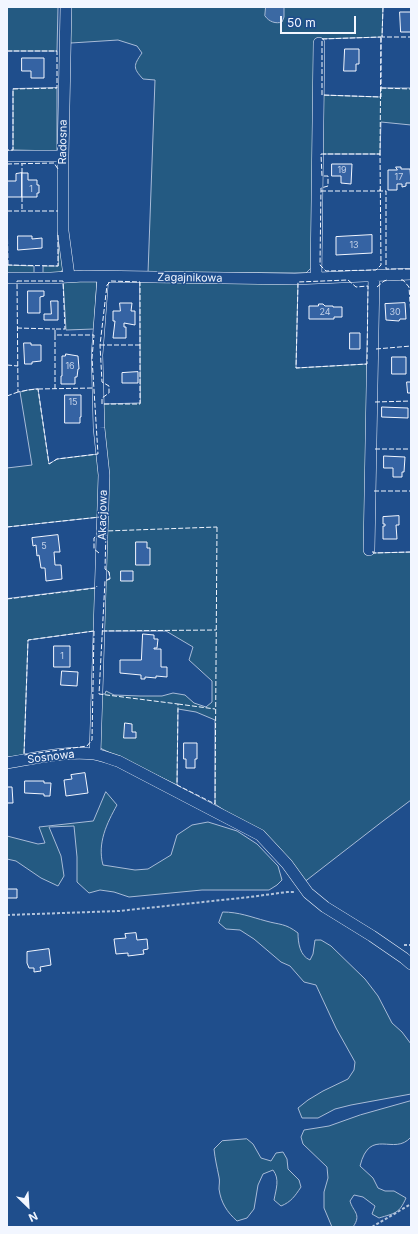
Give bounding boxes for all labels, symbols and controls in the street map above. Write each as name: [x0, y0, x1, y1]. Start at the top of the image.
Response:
scale bar: [282, 8, 358, 34]
text: 50 m: [287, 15, 316, 30]
street label: Radosna: [56, 119, 70, 165]
house number: 19: [337, 165, 347, 175]
house number: 17: [395, 172, 403, 182]
house number: 1: [29, 184, 33, 194]
house number: 13: [349, 240, 359, 250]
street label: Zagajnikowa: [157, 271, 223, 285]
house number: 24: [319, 307, 331, 317]
house number: 30: [389, 307, 401, 317]
house number: 16: [65, 361, 75, 371]
house number: 15: [68, 397, 78, 407]
street label: Akacjowa: [96, 490, 110, 540]
house number: 5: [41, 541, 47, 551]
house number: 1: [60, 651, 64, 661]
street label: Sosnowa: [27, 748, 75, 766]
north arrow: [8, 1186, 48, 1226]
text: N: [26, 1209, 40, 1225]

